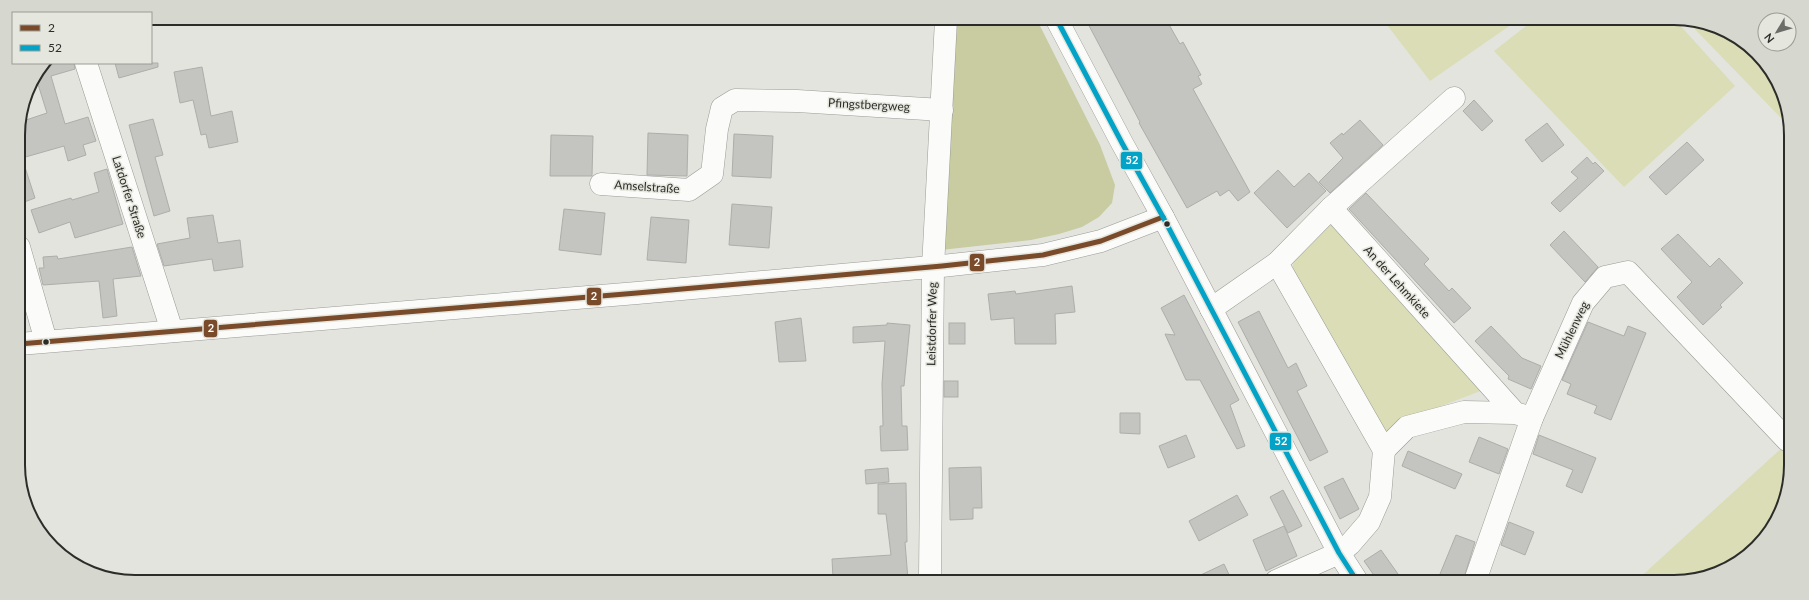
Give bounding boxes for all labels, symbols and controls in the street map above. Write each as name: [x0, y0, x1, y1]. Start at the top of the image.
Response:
legend: [12, 12, 152, 64]
north arrow: [1757, 12, 1797, 52]
text: 2: [48, 20, 55, 35]
text: N: [1761, 31, 1776, 46]
text: 52: [48, 40, 62, 55]
street label: Pfingstbergweg: [828, 95, 910, 114]
line badge: 52: [1120, 151, 1143, 170]
text: 52: [1126, 153, 1138, 166]
street label: Latdorfer Straße: [109, 154, 150, 240]
street label: Amselstraße: [614, 177, 680, 196]
unlabelled marker: [1162, 219, 1172, 229]
street label: An der Lehmkiete: [1361, 242, 1434, 321]
line badge: 2: [969, 253, 985, 272]
text: 2: [974, 255, 980, 268]
street label: Leistdorfer Weg: [923, 282, 940, 366]
line badge: 2: [586, 287, 602, 306]
text: 2: [591, 289, 597, 302]
street label: Mühlenweg: [1551, 299, 1592, 361]
line badge: 2: [203, 319, 218, 338]
text: 2: [208, 321, 214, 334]
unlabelled marker: [41, 337, 51, 347]
line badge: 52: [1269, 432, 1292, 451]
text: 52: [1275, 434, 1287, 447]

